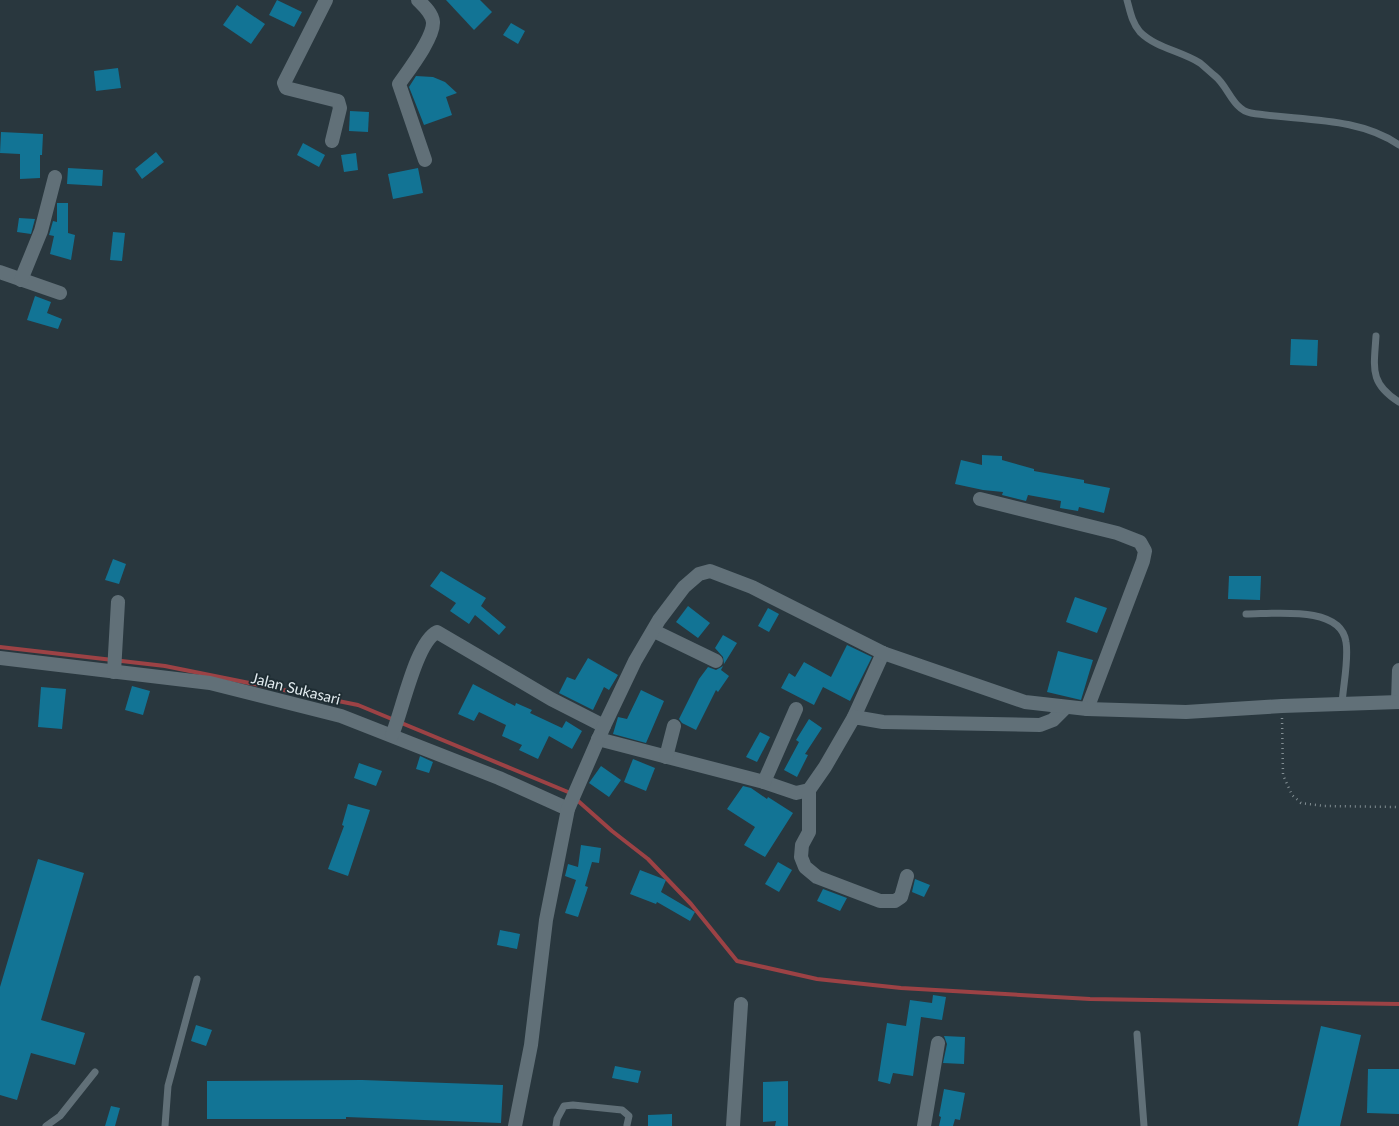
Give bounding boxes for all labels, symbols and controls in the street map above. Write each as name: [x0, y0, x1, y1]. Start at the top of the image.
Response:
street label: Jalan Sukasari: [250, 668, 342, 708]

